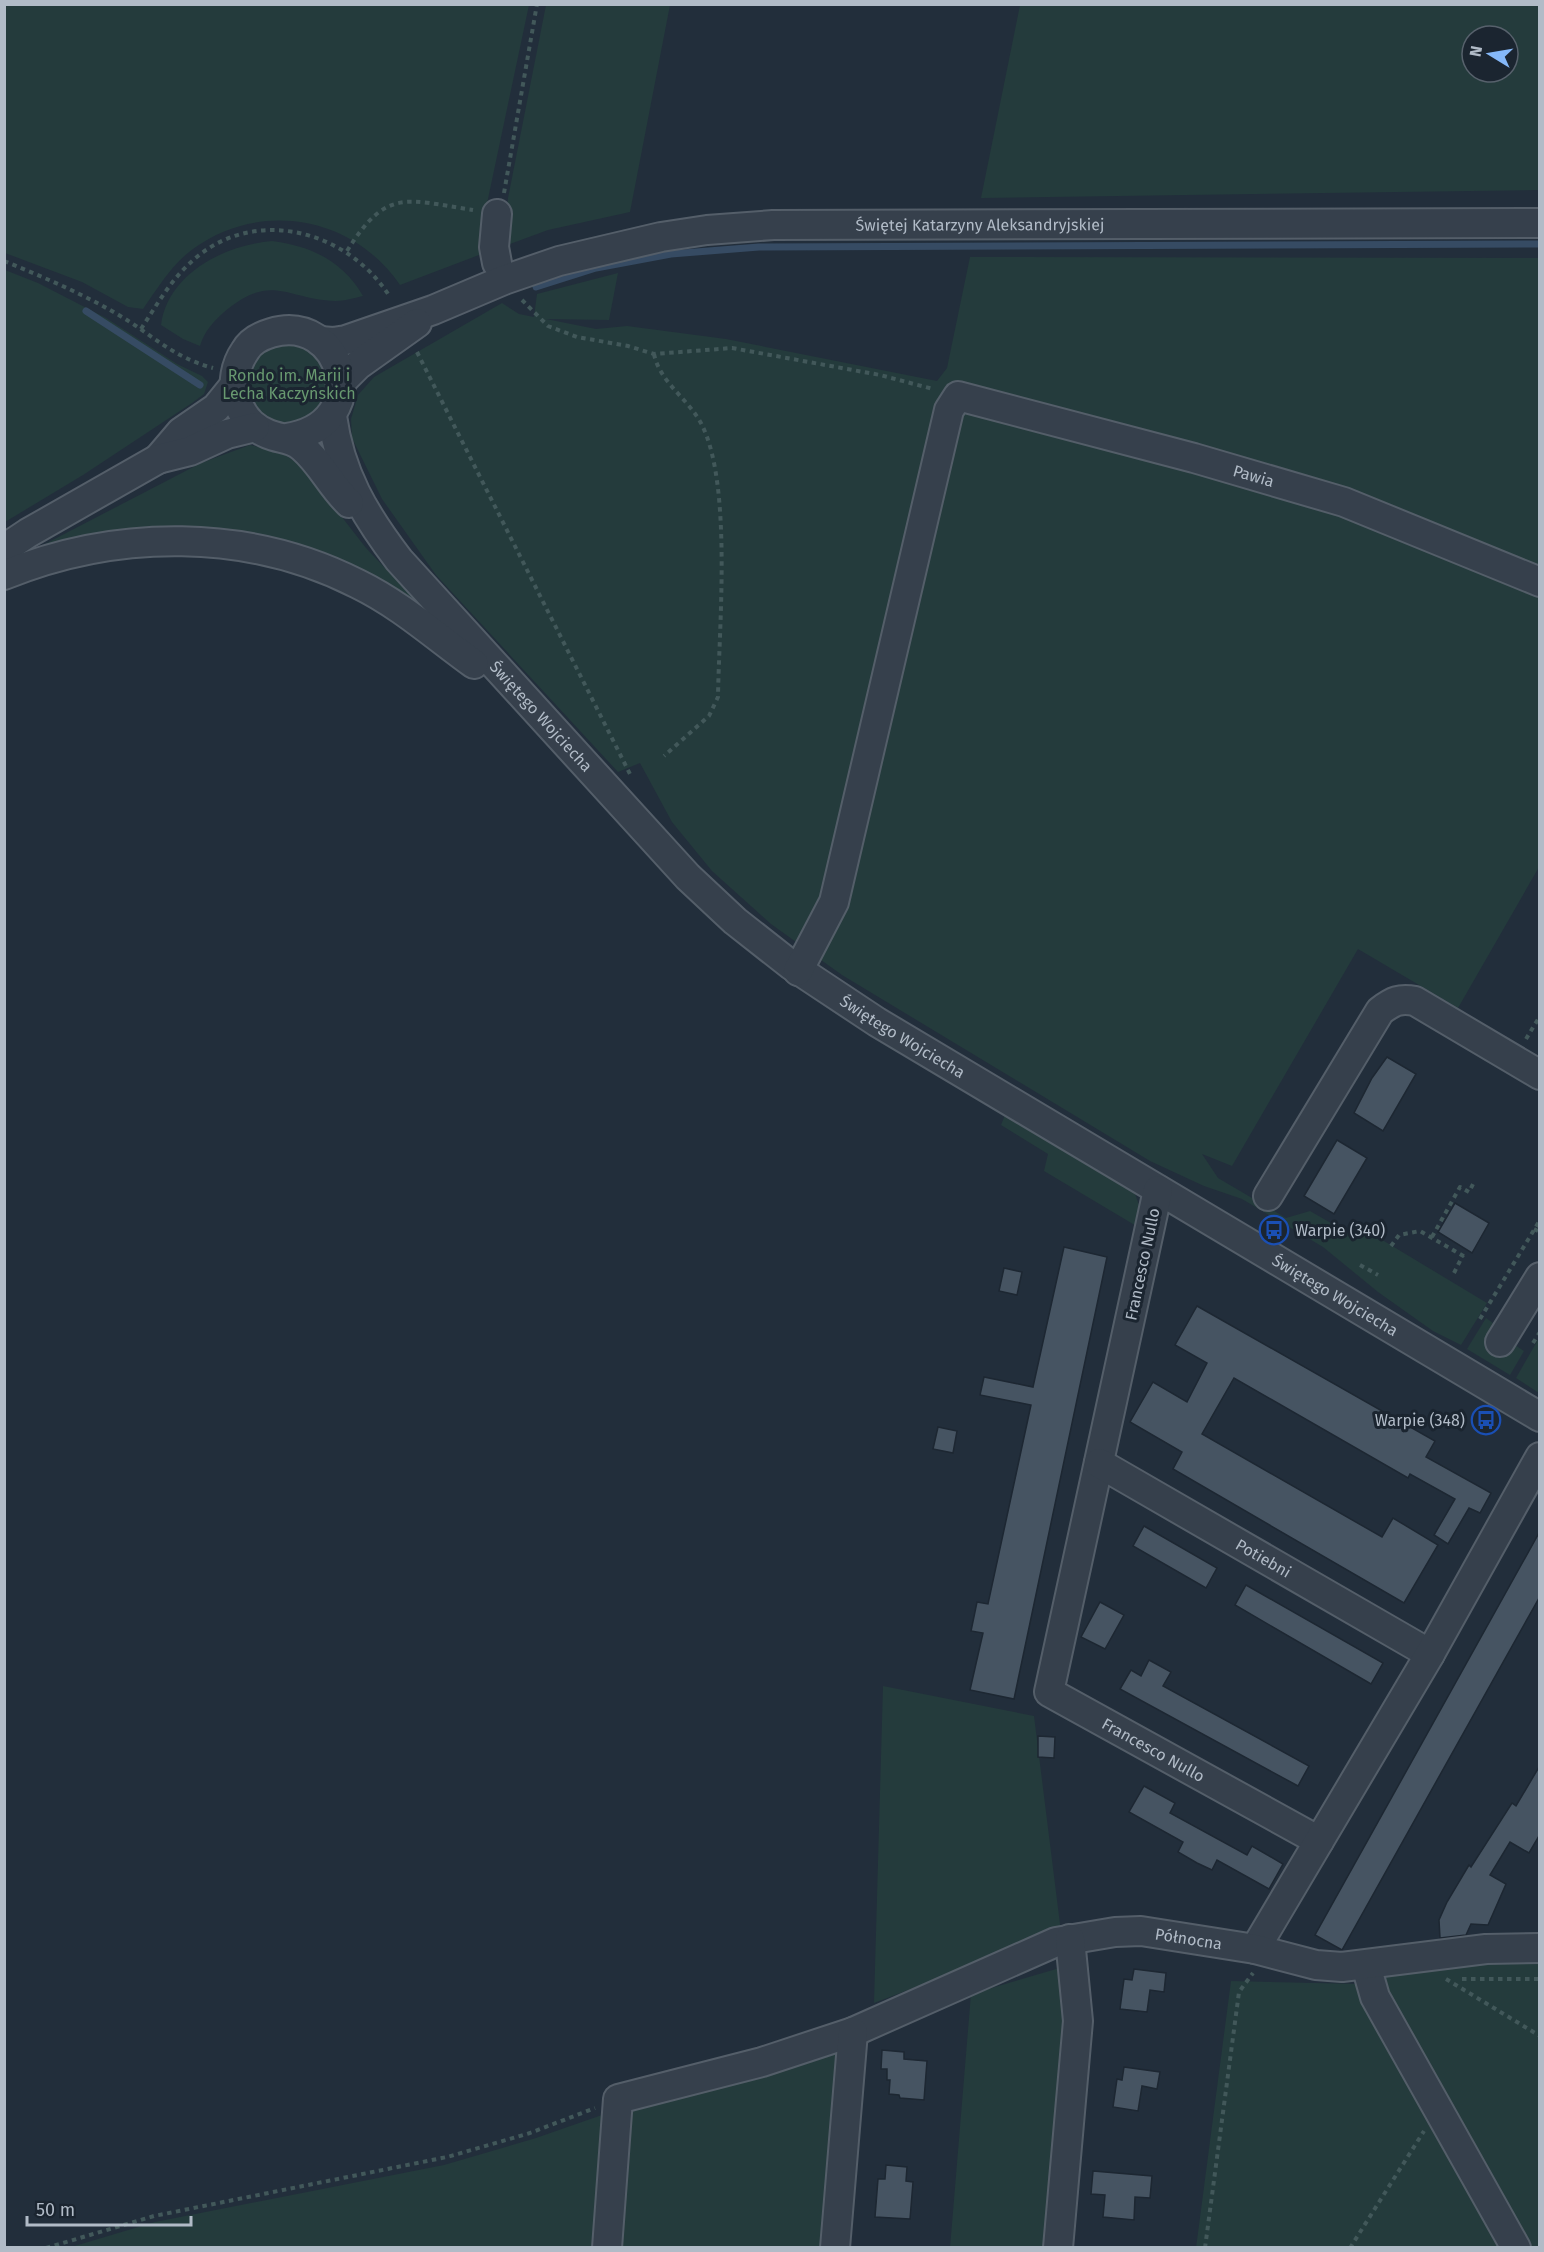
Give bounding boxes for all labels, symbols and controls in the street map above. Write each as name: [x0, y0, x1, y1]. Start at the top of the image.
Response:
north arrow: [1460, 24, 1520, 84]
text: N: [1465, 44, 1486, 58]
street label: Świętej Katarzyny Aleksandryjskiej: [856, 215, 1104, 235]
park label: Rondo im. Marii i Lecha Kaczyńskich: [222, 366, 356, 403]
street label: Pawia: [1231, 461, 1276, 491]
street label: Świętego Wojciecha: [486, 656, 596, 776]
street label: Świętego Wojciecha: [836, 990, 968, 1082]
street label: Francesco Nullo: [1121, 1206, 1164, 1322]
bus stop icon: Warpie (340): [1258, 1214, 1290, 1246]
place label: Warpie (340): [1295, 1221, 1385, 1240]
street label: Świętego Wojciecha: [1269, 1250, 1401, 1340]
bus stop icon: Warpie (348): [1470, 1404, 1502, 1436]
place label: Warpie (348): [1375, 1411, 1465, 1430]
street label: Potiebni: [1232, 1535, 1294, 1582]
street label: Francesco Nullo: [1099, 1714, 1208, 1786]
street label: Północna: [1154, 1924, 1223, 1954]
scale bar: [27, 2189, 190, 2227]
text: 50 m: [36, 2199, 75, 2221]

